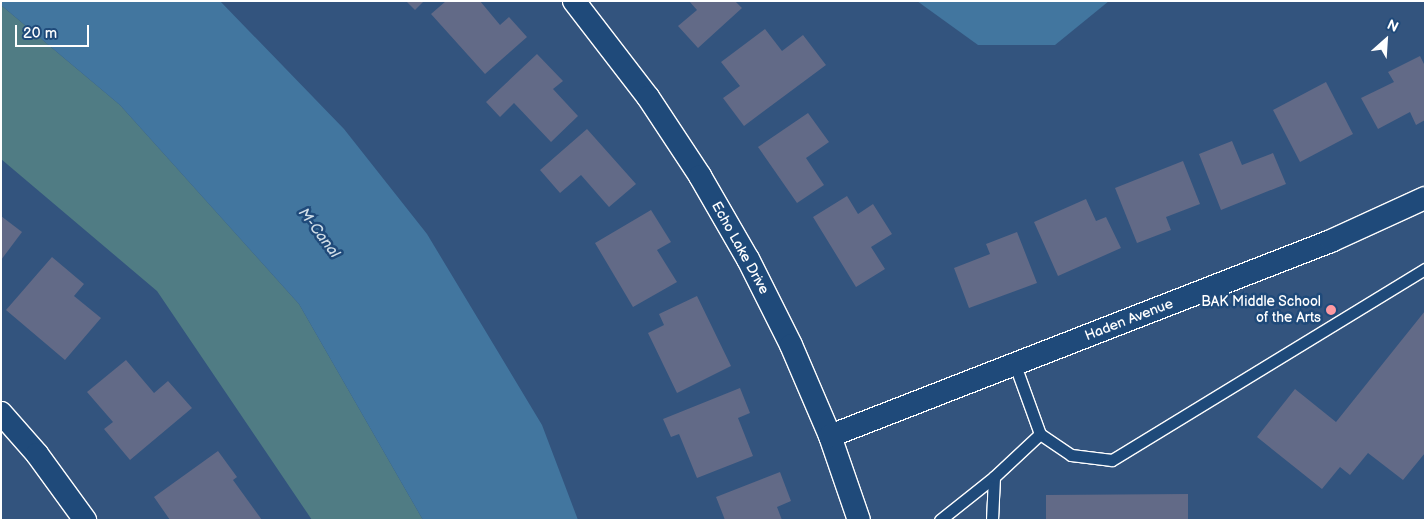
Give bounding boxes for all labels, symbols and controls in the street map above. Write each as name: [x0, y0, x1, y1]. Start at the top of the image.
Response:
scale bar: [18, 15, 91, 47]
north arrow: [1361, 15, 1411, 65]
text: N: [1384, 16, 1401, 36]
text: 20 m: [23, 24, 57, 43]
street label: Echo Lake Drive: [708, 199, 772, 297]
water label: M-Canal: [294, 204, 344, 262]
place label: BAK Middle School of the Arts: [1201, 294, 1321, 326]
street label: Haden Avenue: [1083, 295, 1175, 345]
marker: BAK Middle School of the Arts: [1325, 304, 1337, 316]

